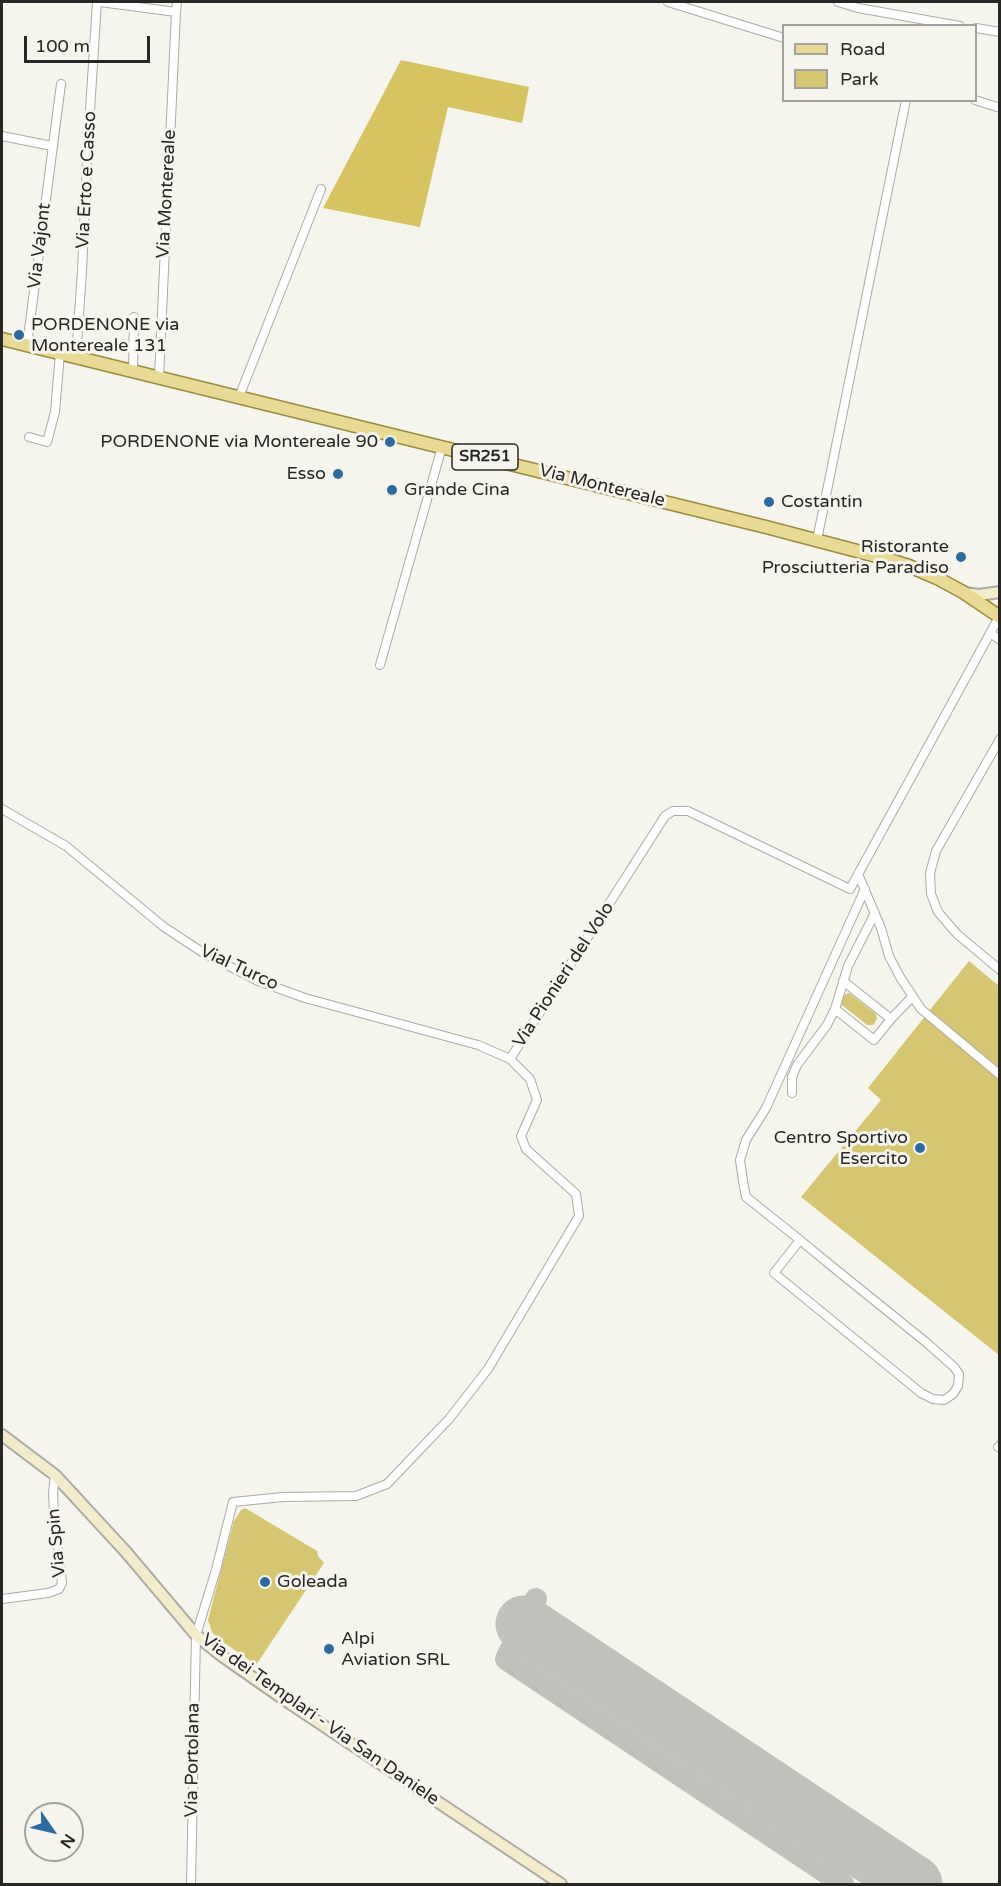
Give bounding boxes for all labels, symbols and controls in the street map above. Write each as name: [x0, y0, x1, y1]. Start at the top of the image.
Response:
scale bar: [27, 24, 153, 62]
legend: [782, 24, 977, 102]
text: 100 m: [35, 35, 90, 57]
text: Road: [840, 38, 885, 60]
text: Park: [840, 68, 878, 90]
street label: Via Erto e Casso: [73, 111, 101, 249]
street label: Via Montereale: [153, 129, 181, 259]
street label: Via Vajont: [24, 202, 56, 290]
place label: PORDENONE via Montereale 131: [31, 314, 179, 356]
marker: PORDENONE via Montereale 131: [12, 328, 26, 342]
place label: PORDENONE via Montereale 90: [100, 431, 378, 453]
marker: PORDENONE via Montereale 90: [383, 435, 397, 449]
road number: SR251: [452, 444, 518, 470]
street label: Via Montereale: [537, 460, 667, 512]
place label: Esso: [286, 463, 326, 485]
marker: Esso: [331, 467, 345, 481]
place label: Grande Cina: [404, 479, 510, 501]
marker: Grande Cina: [385, 483, 399, 497]
place label: Costantin: [781, 491, 863, 513]
marker: Costantin: [762, 495, 776, 509]
place label: Ristorante Prosciutteria Paradiso: [762, 536, 949, 578]
marker: Ristorante Prosciutteria Paradiso: [954, 550, 968, 564]
street label: Via Pionieri del Volo: [509, 898, 619, 1052]
street label: Vial Turco: [196, 940, 282, 996]
place label: Centro Sportivo Esercito: [774, 1127, 908, 1170]
marker: Centro Sportivo Esercito: [913, 1141, 927, 1155]
street label: Via Spin: [43, 1508, 71, 1578]
place label: Goleada: [277, 1571, 348, 1593]
marker: Goleada: [258, 1575, 272, 1589]
place label: Alpi Aviation SRL: [341, 1628, 450, 1670]
street label: Via dei Templari - Via San Daniele: [197, 1629, 443, 1811]
marker: Alpi Aviation SRL: [322, 1642, 336, 1656]
street label: Via Portolana: [181, 1702, 205, 1818]
north arrow: [24, 1802, 84, 1862]
text: N: [55, 1830, 79, 1852]

